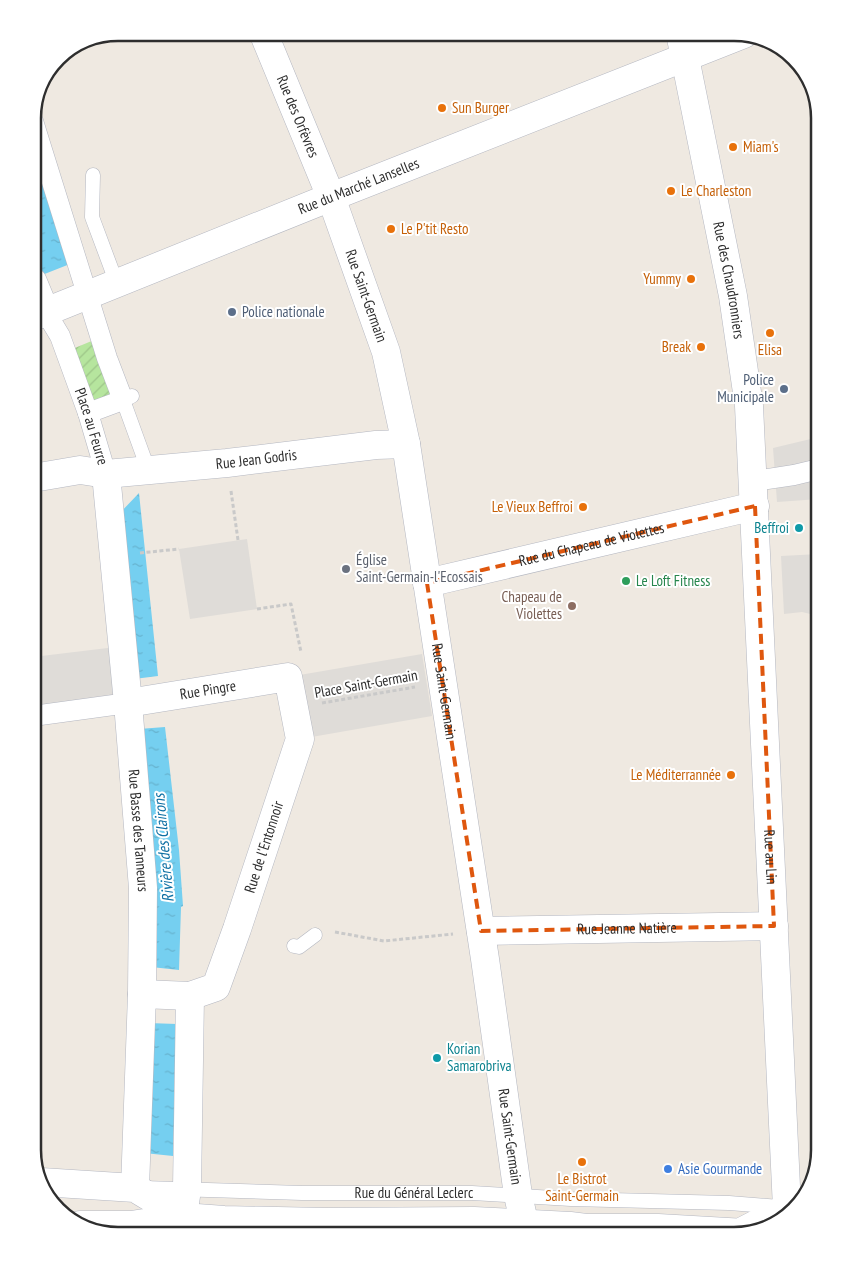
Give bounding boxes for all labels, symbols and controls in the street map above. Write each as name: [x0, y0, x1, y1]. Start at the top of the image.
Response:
street label: Rue des Orfèvres: [273, 72, 324, 160]
place label: Sun Burger: [452, 98, 510, 117]
marker: Sun Burger: [436, 102, 448, 114]
place label: Miam's: [743, 137, 779, 156]
marker: Miam's: [727, 141, 739, 153]
street label: Rue du Marché Lanselles: [295, 153, 422, 218]
place label: Le Charleston: [681, 181, 751, 200]
marker: Le Charleston: [665, 185, 677, 197]
place label: Le P'tit Resto: [401, 219, 468, 238]
street label: Rue des Chaudronniers: [709, 220, 749, 340]
marker: Le P'tit Resto: [385, 223, 397, 235]
street label: Rue Saint-Germain: [341, 247, 392, 345]
place label: Yummy: [643, 269, 681, 288]
marker: Yummy: [685, 273, 697, 285]
place label: Police nationale: [242, 302, 325, 321]
marker: Police nationale: [226, 306, 238, 318]
marker: Elisa: [764, 327, 776, 339]
place label: Break: [662, 337, 691, 356]
place label: Elisa: [758, 340, 782, 359]
marker: Break: [695, 341, 707, 353]
place label: Police Municipale: [717, 370, 774, 406]
marker: Police Municipale: [778, 383, 790, 395]
street label: Place au Feurre: [71, 385, 113, 467]
street label: Rue Jean Godris: [215, 445, 298, 473]
place label: Le Vieux Beffroi: [492, 497, 573, 516]
marker: Le Vieux Beffroi: [577, 501, 589, 513]
street label: Rue du Chapeau de Violettes: [517, 518, 666, 570]
place label: Beffroi: [754, 518, 789, 537]
marker: Beffroi: [793, 522, 805, 534]
place label: Église Saint-Germain-l'Ecossais: [356, 550, 483, 586]
marker: Église Saint-Germain-l'Ecossais: [340, 563, 352, 575]
place label: Le Loft Fitness: [636, 571, 710, 590]
marker: Le Loft Fitness: [620, 575, 632, 587]
place label: Chapeau de Violettes: [501, 587, 562, 623]
marker: Chapeau de Violettes: [566, 600, 578, 612]
street label: Rue Saint-Germain: [428, 642, 461, 741]
street label: Place Saint-Germain: [313, 665, 419, 702]
street label: Rue Pingre: [178, 676, 237, 703]
place label: Le Méditerrannée: [631, 765, 721, 784]
street label: Rue Basse des Tanneurs: [124, 768, 153, 892]
marker: Le Méditerrannée: [725, 769, 737, 781]
water label: Rivière des Clairons: [148, 791, 178, 903]
street label: Rue de l'Entonnoir: [240, 798, 288, 895]
street label: Rue au Lin: [760, 829, 782, 885]
street label: Rue Jeanne Natière: [577, 918, 677, 938]
place label: Korian Samarobriva: [447, 1039, 511, 1075]
marker: Korian Samarobriva: [431, 1052, 443, 1064]
street label: Rue Saint-Germain: [494, 1087, 526, 1186]
marker: Le Bistrot Saint-Germain: [576, 1156, 588, 1168]
place label: Asie Gourmande: [678, 1159, 762, 1178]
marker: Asie Gourmande: [662, 1163, 674, 1175]
place label: Le Bistrot Saint-Germain: [545, 1169, 619, 1205]
street label: Rue du Général Leclerc: [355, 1183, 474, 1202]

